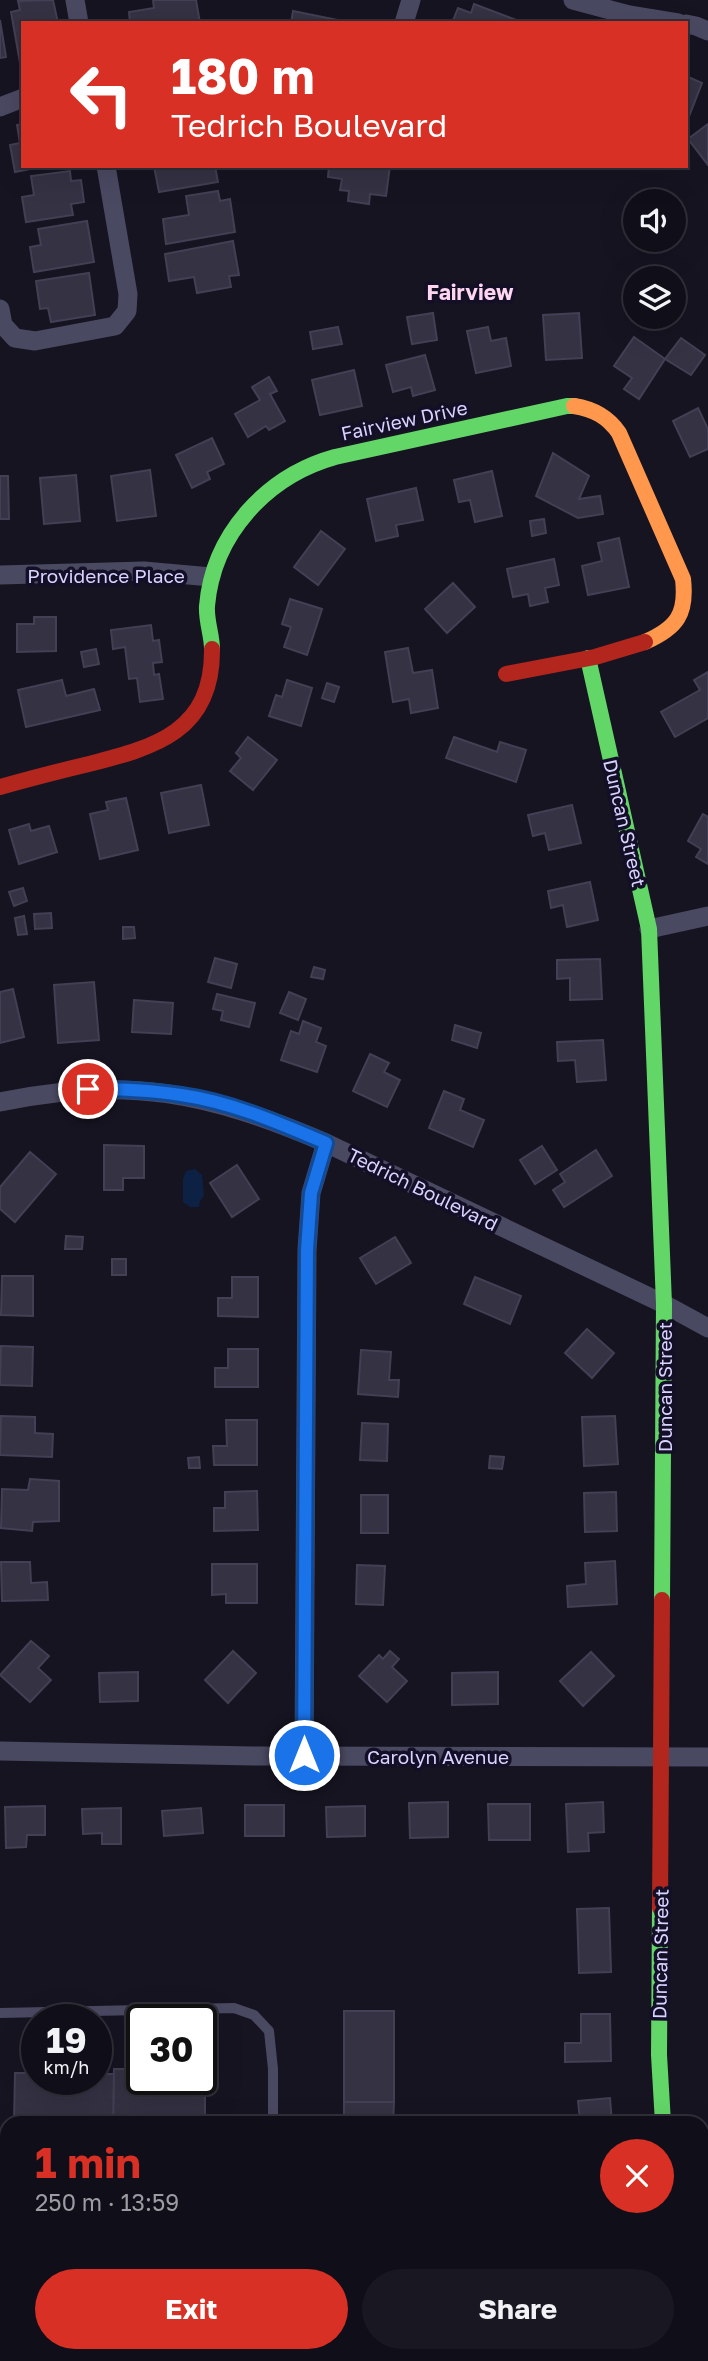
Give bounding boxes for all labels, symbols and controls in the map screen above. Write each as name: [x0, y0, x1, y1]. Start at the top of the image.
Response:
text: 180 m: [171, 46, 315, 105]
icon: left: [56, 49, 147, 140]
text: Tedrich Boulevard: [171, 106, 447, 144]
map controls: [623, 189, 686, 329]
button: sound: [623, 189, 686, 252]
button: layers: [623, 266, 686, 329]
district label: Fairview: [427, 279, 514, 305]
street label: Fairview Drive: [339, 395, 469, 445]
street label: Providence Place: [27, 564, 185, 587]
street label: Duncan Street: [599, 757, 651, 889]
pin: [58, 1059, 118, 1119]
icon: arrive: [69, 1070, 107, 1108]
street label: Tedrich Boulevard: [344, 1143, 502, 1235]
street label: Duncan Street: [653, 1322, 676, 1452]
position arrow: [267, 1718, 341, 1792]
street label: Carolyn Avenue: [367, 1745, 509, 1768]
street label: Duncan Street: [647, 1889, 673, 2019]
speed limit sign: 30: [126, 2004, 217, 2095]
text: 19: [46, 2019, 87, 2061]
text: km/h: [44, 2056, 89, 2078]
text: 1 min: [35, 2137, 141, 2187]
button: close: [600, 2139, 674, 2213]
text: 250 m · 13:59: [35, 2188, 179, 2216]
button: Exit: [35, 2269, 348, 2349]
button: Share: [362, 2269, 674, 2349]

